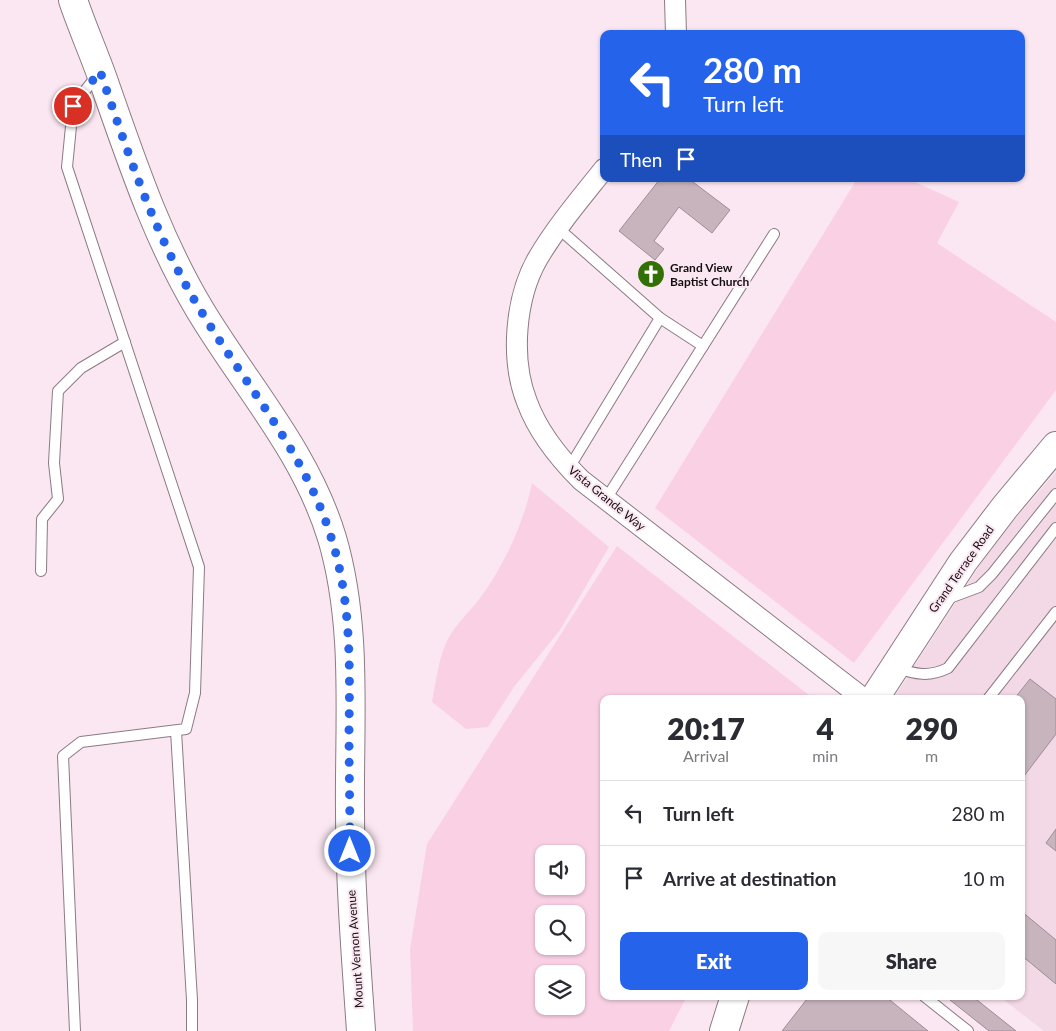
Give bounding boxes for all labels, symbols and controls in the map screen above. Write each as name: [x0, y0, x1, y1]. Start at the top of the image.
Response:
text: 280 m: [703, 48, 802, 90]
icon: left: [620, 50, 685, 115]
pin: [52, 85, 94, 127]
text: Turn left: [703, 90, 784, 117]
icon: arrive: [59, 92, 87, 120]
icon: arrive: [672, 145, 700, 173]
text: Then: [620, 148, 662, 171]
church icon: Grand View Baptist Church: [636, 259, 666, 289]
place label: Grand View Baptist Church: [670, 260, 750, 289]
street label: Vista Grande Way: [565, 462, 649, 534]
street label: Grand Terrace Road: [925, 522, 997, 616]
text: 20:17: [667, 710, 745, 746]
text: 4: [816, 710, 834, 746]
text: 290: [905, 710, 958, 746]
text: Arrival: [683, 746, 729, 765]
text: min: [812, 746, 838, 765]
text: m: [925, 746, 938, 765]
icon: left: [620, 799, 648, 827]
text: Turn left: [663, 802, 734, 825]
text: 280 m: [951, 802, 1005, 825]
position arrow: [323, 824, 375, 876]
map controls: [535, 845, 585, 1015]
button: sound: [535, 845, 585, 895]
icon: arrive: [620, 864, 648, 892]
text: Arrive at destination: [663, 867, 836, 890]
text: 10 m: [962, 867, 1005, 890]
street label: Mount Vernon Avenue: [343, 889, 367, 1009]
button: search: [535, 905, 585, 955]
button: Exit: [620, 932, 808, 990]
button: Share: [818, 932, 1005, 990]
button: layers: [535, 965, 585, 1015]

